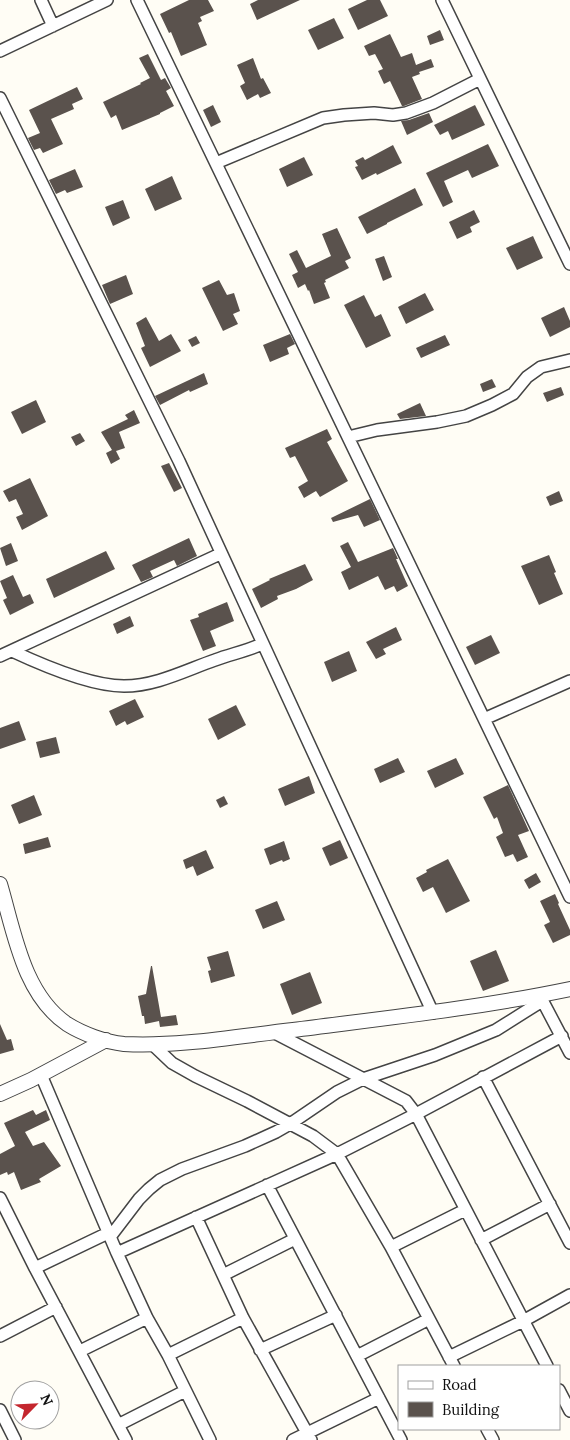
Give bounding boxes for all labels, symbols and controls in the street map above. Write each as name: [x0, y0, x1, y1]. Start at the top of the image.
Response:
legend: [398, 1365, 560, 1430]
text: Road: [442, 1375, 477, 1394]
north arrow: [10, 1380, 60, 1430]
text: N: [36, 1391, 57, 1408]
text: Building: [442, 1400, 500, 1419]

